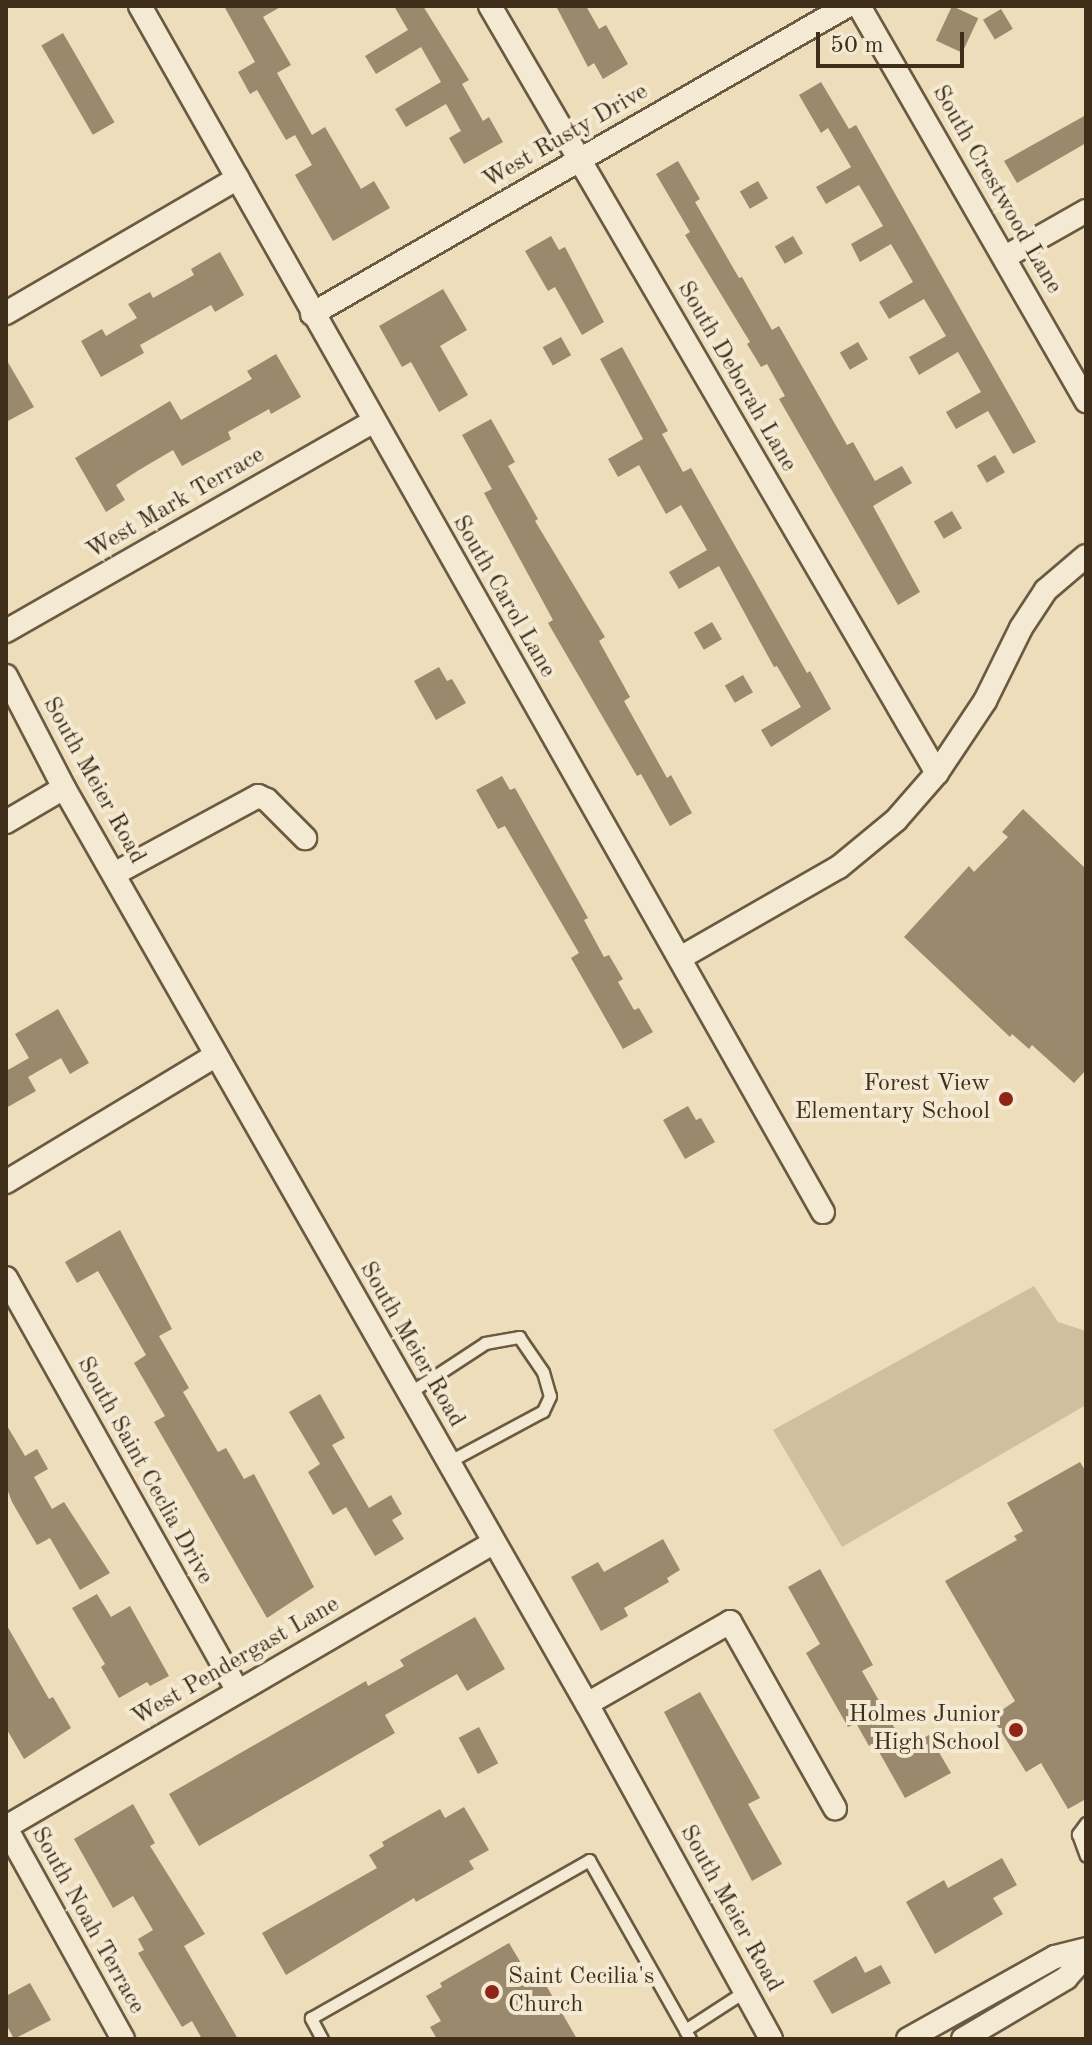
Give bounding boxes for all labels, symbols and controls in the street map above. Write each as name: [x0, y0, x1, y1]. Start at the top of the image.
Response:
scale bar: [820, 16, 968, 66]
text: 50 m: [830, 34, 884, 58]
street label: West Rusty Drive: [478, 78, 654, 196]
street label: South Crestwood Lane: [925, 81, 1067, 299]
street label: South Deborah Lane: [670, 277, 802, 477]
street label: West Mark Terrace: [82, 441, 270, 567]
street label: South Carol Lane: [445, 511, 561, 683]
street label: South Meier Road: [35, 692, 151, 870]
place label: Forest View Elementary School: [795, 1071, 990, 1127]
marker: Forest View Elementary School: [997, 1090, 1015, 1108]
street label: South Meier Road: [352, 1257, 470, 1433]
street label: South Saint Ceclia Drive: [69, 1352, 219, 1590]
street label: West Pendergast Lane: [127, 1591, 345, 1733]
place label: Holmes Junior High School: [849, 1702, 1000, 1758]
marker: Holmes Junior High School: [1007, 1721, 1025, 1739]
street label: South Meier Road: [672, 1820, 788, 1998]
street label: South Noah Terrace: [24, 1822, 150, 2020]
place label: Saint Cecilia's Church: [508, 1964, 654, 2020]
marker: Saint Cecilia's Church: [483, 1983, 501, 2001]

